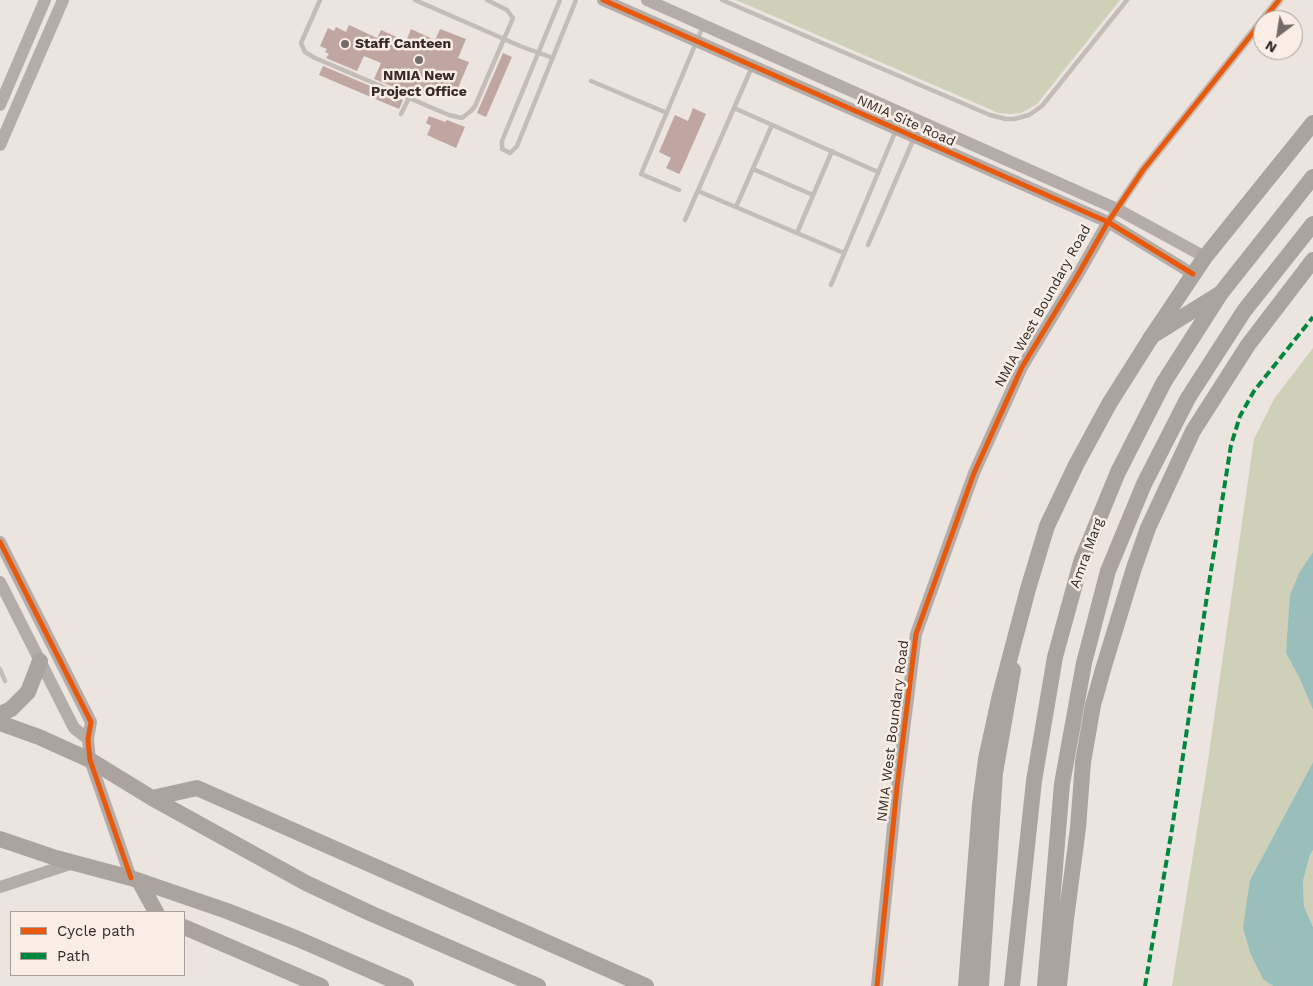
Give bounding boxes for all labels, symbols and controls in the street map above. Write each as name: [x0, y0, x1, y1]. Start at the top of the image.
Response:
north arrow: [1253, 10, 1303, 60]
place label: Staff Canteen: [355, 36, 451, 52]
text: N: [1262, 37, 1279, 57]
marker: Staff Canteen: [339, 38, 351, 50]
marker: NMIA New Project Office: [413, 54, 425, 66]
place label: NMIA New Project Office: [371, 68, 467, 100]
street label: NMIA Site Road: [854, 92, 958, 150]
street label: NMIA West Boundary Road: [991, 222, 1095, 390]
street label: Amra Marg: [1067, 516, 1107, 590]
street label: NMIA West Boundary Road: [874, 639, 912, 823]
legend: [10, 911, 185, 976]
text: Cycle path: [57, 922, 135, 940]
text: Path: [57, 947, 90, 965]

